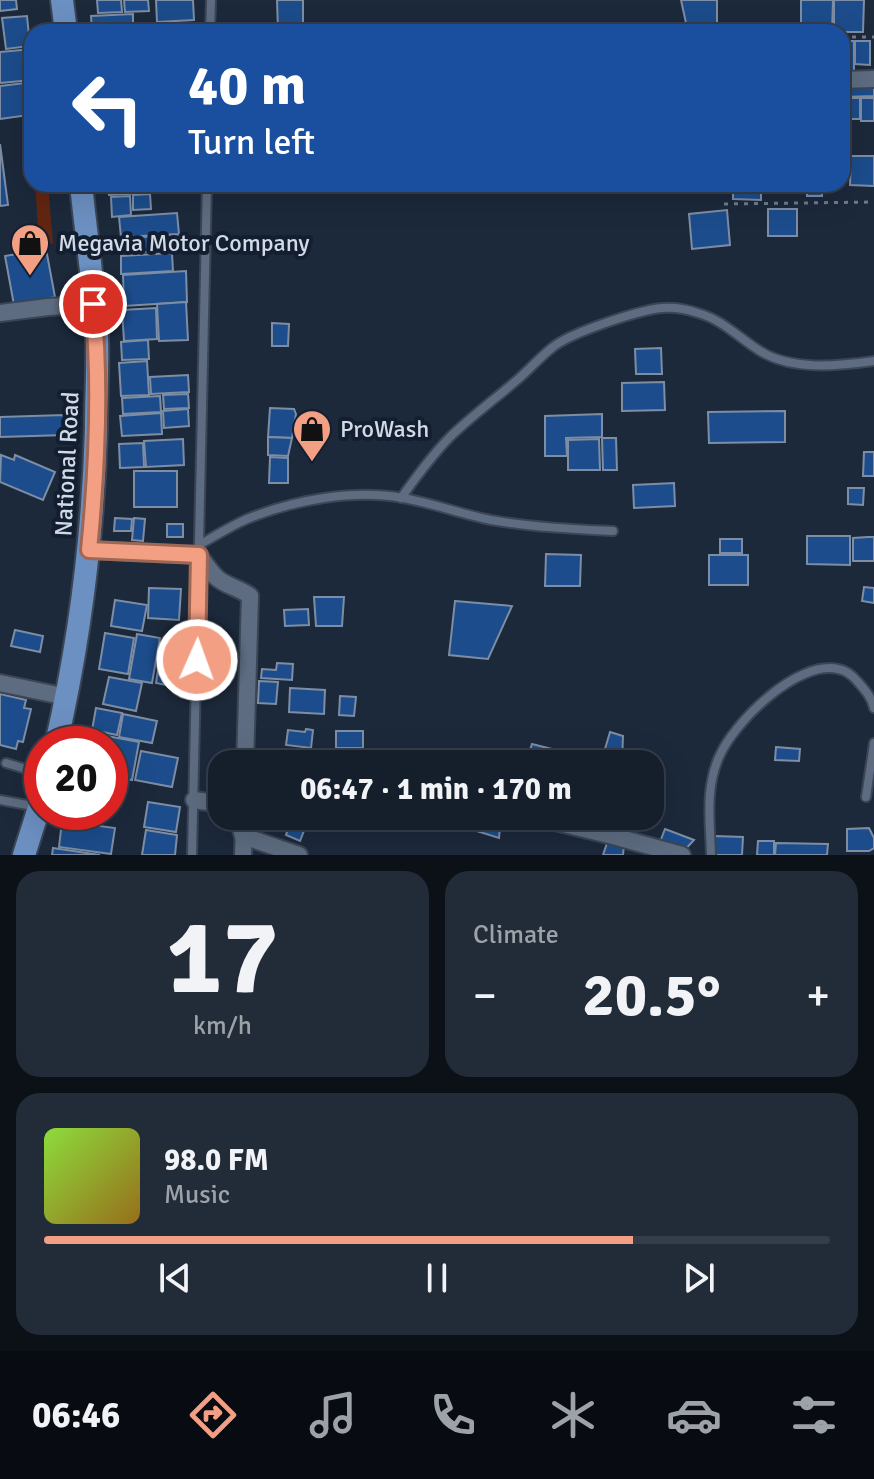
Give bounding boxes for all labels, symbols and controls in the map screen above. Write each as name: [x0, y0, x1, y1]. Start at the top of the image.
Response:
text: 40 m: [188, 51, 306, 120]
icon: left: [56, 56, 160, 160]
text: Turn left: [188, 120, 315, 165]
shop icon: Megavia Motor Company: [9, 222, 51, 277]
place label: Megavia Motor Company: [58, 228, 310, 258]
pin: [59, 270, 127, 338]
icon: arrive: [71, 282, 115, 326]
street label: National Road: [48, 391, 86, 537]
shop icon: ProWash: [291, 408, 333, 463]
place label: ProWash: [340, 414, 429, 444]
position arrow: [155, 618, 239, 702]
speed limit sign: 20: [24, 726, 128, 830]
text: 06:47 · 1 min · 170 m: [300, 771, 572, 808]
text: 17: [166, 894, 279, 1022]
text: Climate: [473, 919, 559, 951]
text: 20.5°: [582, 959, 721, 1033]
text: −: [473, 969, 497, 1023]
text: +: [806, 969, 830, 1023]
text: km/h: [193, 1010, 252, 1042]
text: 98.0 FM: [164, 1142, 269, 1179]
text: Music: [164, 1179, 230, 1211]
icon: previous: [153, 1256, 197, 1300]
icon: pause: [415, 1256, 459, 1300]
icon: next: [677, 1256, 721, 1300]
icon: directions: [185, 1387, 241, 1443]
icon: music: [305, 1387, 361, 1443]
icon: phone: [425, 1387, 481, 1443]
icon: climate: [545, 1387, 601, 1443]
icon: car: [666, 1387, 722, 1443]
icon: filters: [786, 1387, 842, 1443]
text: 06:46: [32, 1393, 120, 1438]

